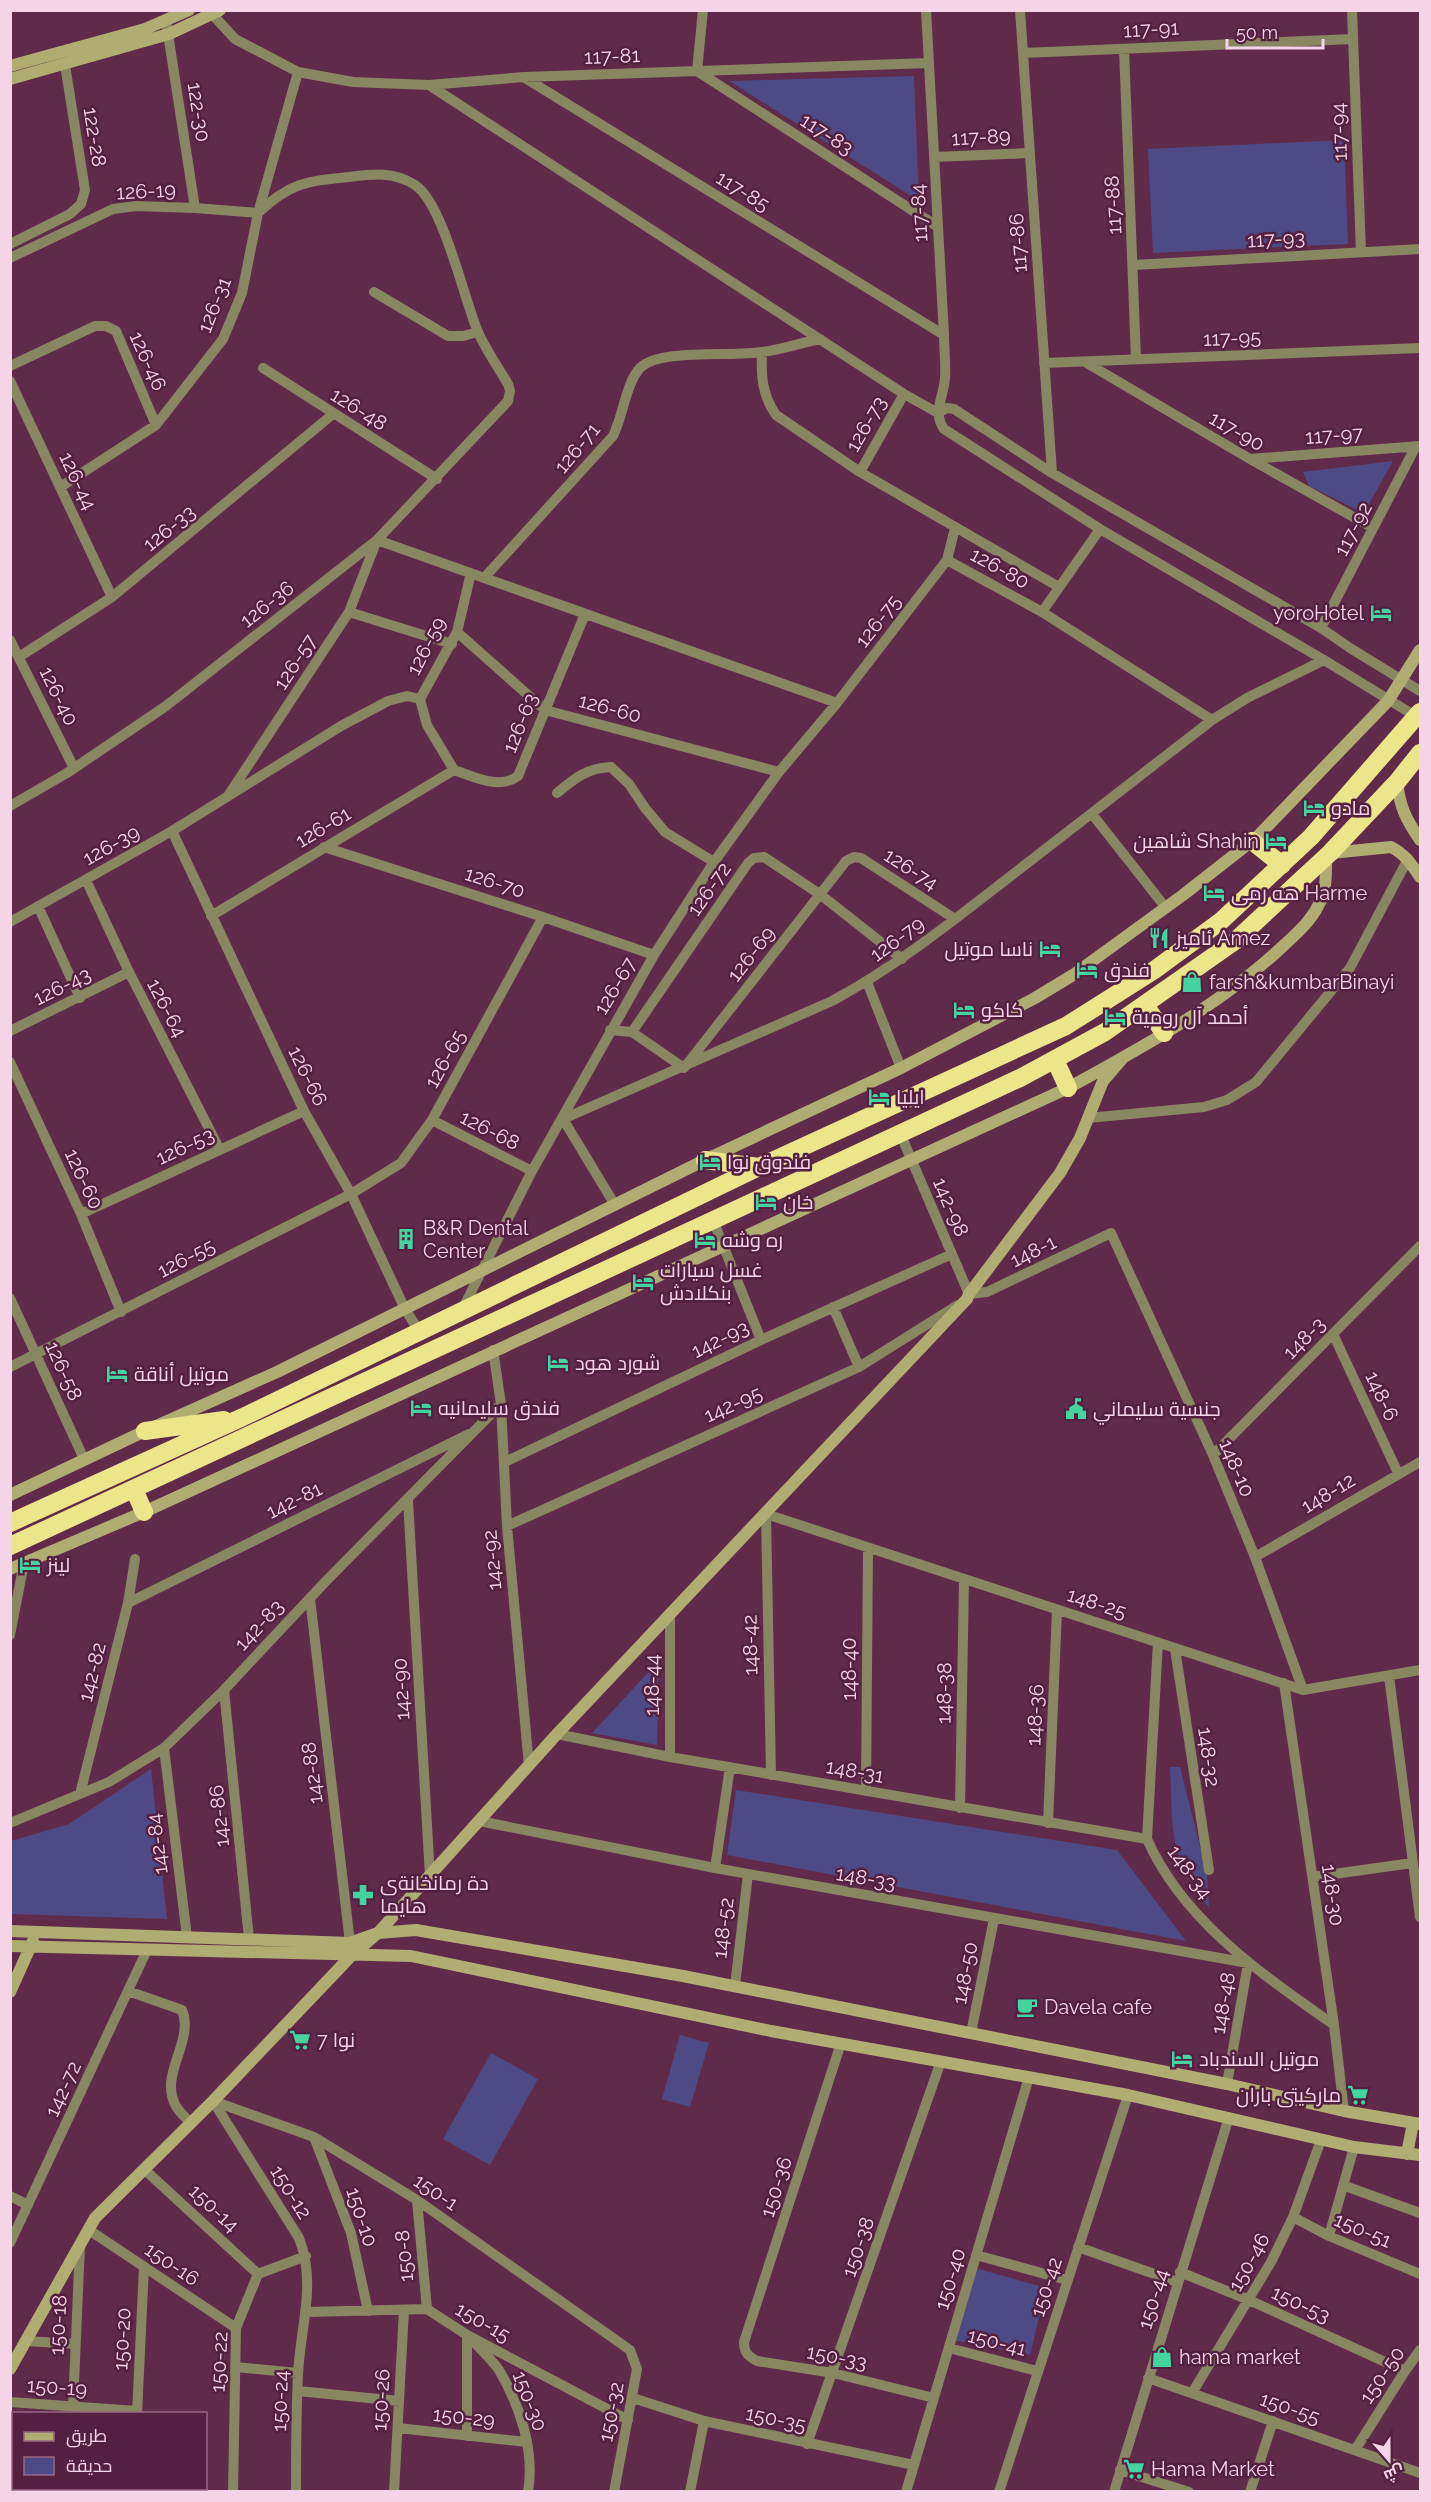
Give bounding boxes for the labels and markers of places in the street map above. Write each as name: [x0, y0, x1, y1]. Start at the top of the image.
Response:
place label: yoroHotel: [1273, 601, 1365, 625]
hotel icon: yoroHotel: [1369, 601, 1393, 625]
hotel icon: مادو: [1302, 796, 1326, 820]
place label: مادو: [1331, 796, 1370, 820]
place label: شاهین Shahin: [1133, 829, 1259, 854]
hotel icon: شاهین Shahin: [1264, 829, 1288, 853]
hotel icon: هه رمی Harme: [1202, 881, 1226, 905]
place label: هه رمی Harme: [1231, 881, 1367, 906]
restaurant icon: ئاميز Amez: [1147, 926, 1171, 950]
place label: ئاميز Amez: [1175, 926, 1271, 950]
place label: ناسا موتيل: [945, 937, 1033, 962]
hotel icon: ناسا موتيل: [1038, 937, 1062, 961]
hotel icon: فندق: [1075, 958, 1099, 982]
place label: فندق: [1104, 958, 1150, 983]
shop icon: farsh&kumbarBinayi: [1180, 970, 1204, 994]
place label: farsh&kumbarBinayi: [1209, 970, 1394, 994]
hotel icon: كاكو: [952, 998, 976, 1022]
place label: كاكو: [981, 998, 1023, 1022]
hotel icon: أحمد آل رومية: [1103, 1005, 1127, 1029]
place label: أحمد آل رومية: [1132, 1005, 1248, 1030]
hotel icon: ايليا: [867, 1085, 891, 1109]
place label: ايليا: [896, 1085, 925, 1109]
hotel icon: فندوق نوا: [698, 1150, 722, 1174]
place label: فندوق نوا: [727, 1150, 811, 1175]
hotel icon: خان: [754, 1190, 778, 1214]
place label: خان: [783, 1190, 813, 1215]
place label: B&R Dental Center: [423, 1216, 529, 1263]
building icon: B&R Dental Center: [394, 1227, 418, 1251]
hotel icon: ره وشه: [693, 1228, 717, 1252]
place label: ره وشه: [722, 1228, 783, 1252]
place label: غسل سيارات بنكلادش: [660, 1258, 763, 1306]
hotel icon: غسل سيارات بنكلادش: [631, 1270, 655, 1294]
hotel icon: شورد هود: [546, 1351, 570, 1375]
place label: شورد هود: [575, 1351, 660, 1375]
hotel icon: موتيل أناقة: [105, 1362, 129, 1386]
place label: موتيل أناقة: [134, 1362, 229, 1387]
hotel icon: فندق سليمانيه: [409, 1396, 433, 1420]
place label: فندق سليمانيه: [438, 1396, 560, 1421]
public building icon: جنسية سليماني: [1064, 1397, 1088, 1421]
place label: جنسية سليماني: [1093, 1397, 1221, 1425]
hotel icon: لينز: [18, 1553, 42, 1577]
place label: لينز: [46, 1553, 70, 1577]
place label: دة رمانخانةى هايما: [380, 1871, 489, 1918]
pharmacy icon: دة رمانخانةى هايما: [351, 1883, 375, 1907]
cafe icon: Davela cafe: [1015, 1995, 1039, 2019]
place label: Davela cafe: [1044, 1995, 1152, 2019]
supermarket icon: نوا 7: [288, 2028, 312, 2052]
place label: نوا 7: [317, 2028, 355, 2052]
hotel icon: موتيل السندباد: [1170, 2047, 1194, 2071]
place label: موتيل السندباد: [1199, 2047, 1319, 2072]
place label: ماركيتى باران: [1236, 2083, 1341, 2108]
supermarket icon: ماركيتى باران: [1346, 2083, 1370, 2107]
shop icon: hama market: [1150, 2345, 1174, 2369]
place label: hama market: [1179, 2345, 1301, 2369]
supermarket icon: Hama Market: [1122, 2457, 1146, 2481]
place label: Hama Market: [1151, 2457, 1275, 2481]

